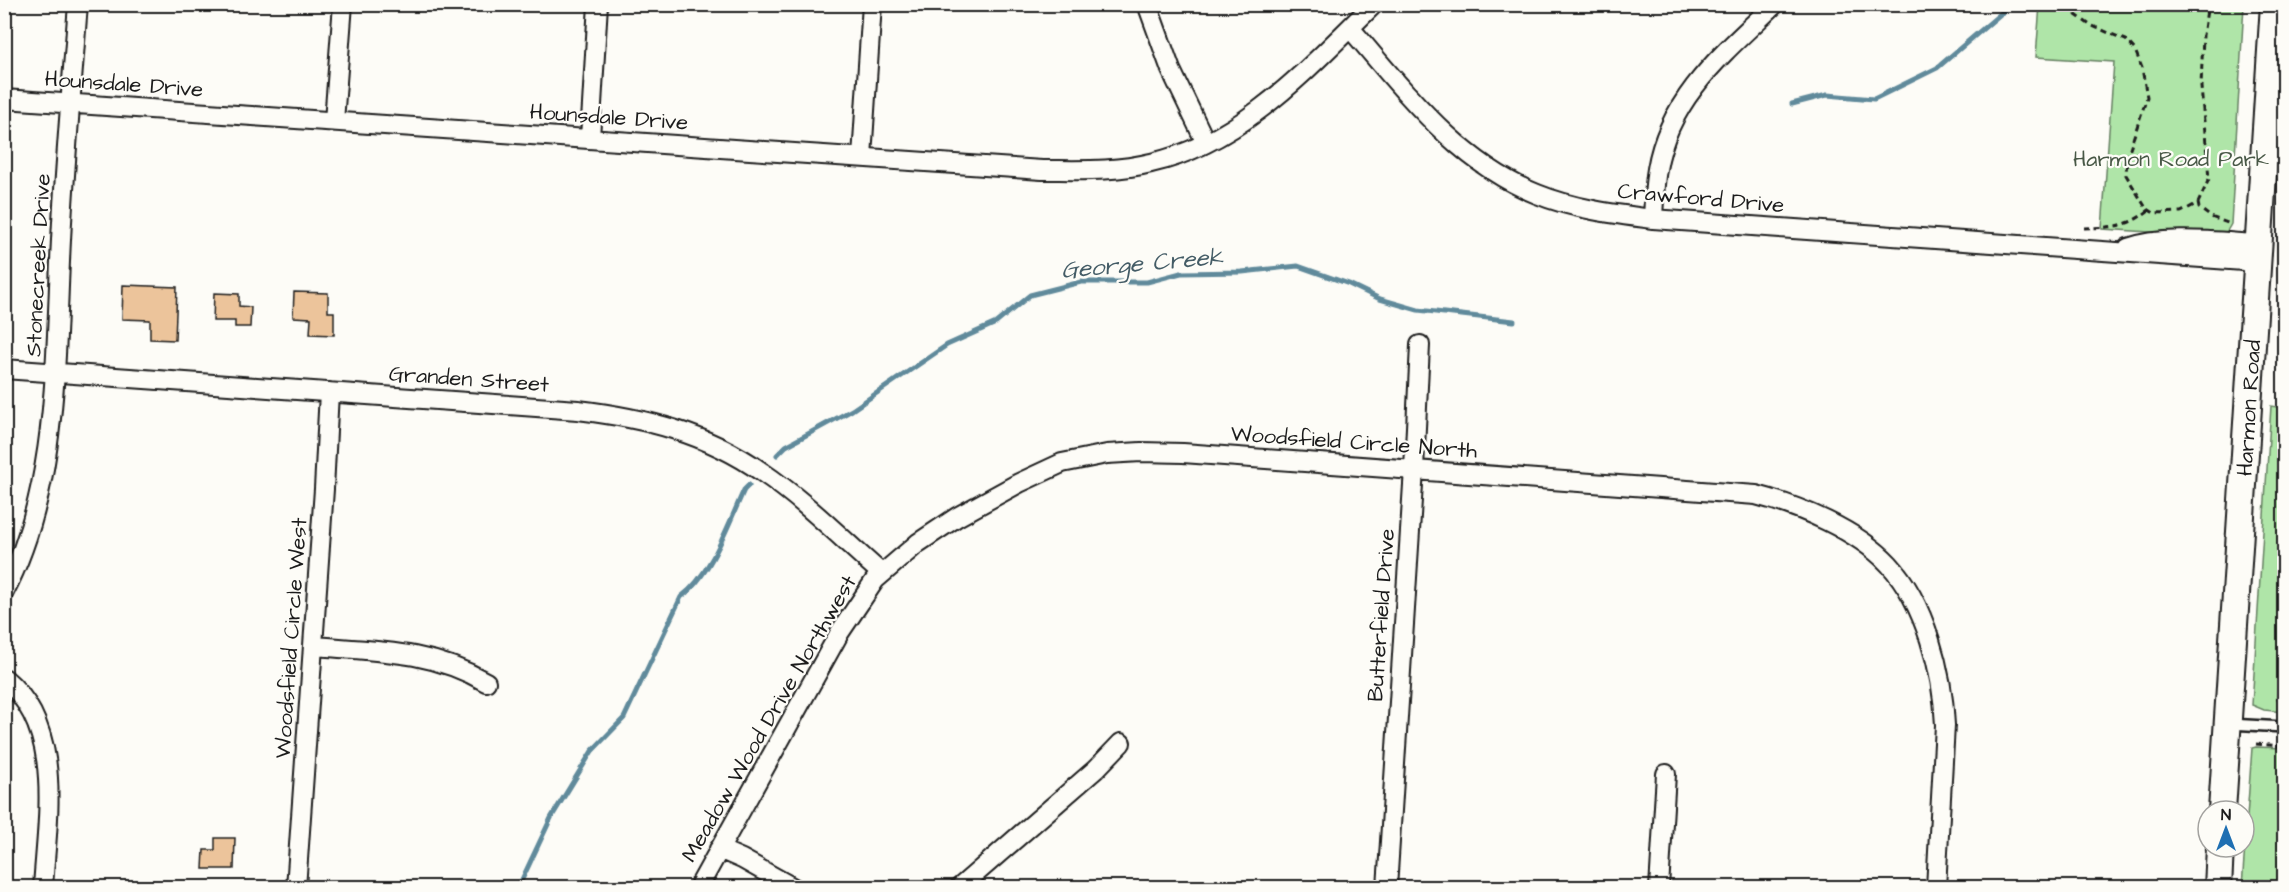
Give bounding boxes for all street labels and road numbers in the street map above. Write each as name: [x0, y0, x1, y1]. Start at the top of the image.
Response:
street label: Hounsdale Drive: [44, 64, 204, 105]
street label: Hounsdale Drive: [529, 97, 689, 138]
street label: Stonecreek Drive: [18, 173, 59, 358]
street label: Crawford Drive: [1616, 176, 1786, 221]
street label: Harmon Road: [2230, 339, 2269, 477]
street label: Granden Street: [388, 358, 550, 401]
street label: Woodsfield Circle North: [1230, 418, 1478, 467]
street label: Woodsfield Circle West: [268, 517, 315, 760]
street label: Butterfield Drive: [1360, 527, 1403, 703]
street label: Meadow Wood Drive Northwest: [674, 569, 864, 868]

